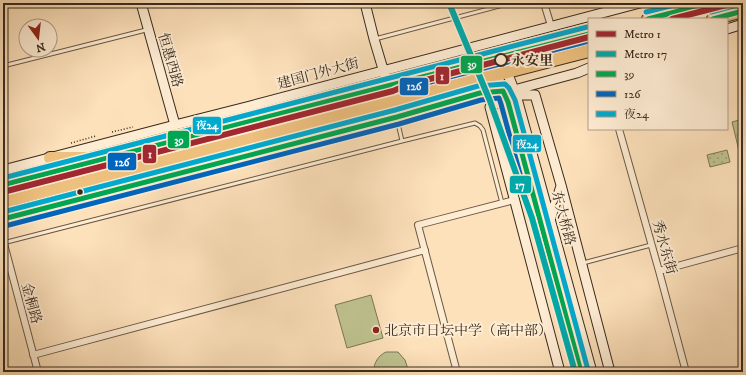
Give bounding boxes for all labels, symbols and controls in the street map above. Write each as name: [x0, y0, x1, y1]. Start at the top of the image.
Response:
north arrow: [18, 18, 58, 58]
legend: [588, 18, 728, 130]
text: Metro 1: [624, 27, 661, 42]
street label: 恒惠西路: [154, 31, 186, 90]
text: N: [34, 39, 47, 55]
text: Metro 17: [624, 47, 667, 62]
place label: 永安里: [511, 52, 553, 70]
marker: 永安里: [494, 53, 508, 67]
street label: 建国门外大街: [275, 54, 361, 94]
line badge: 39: [460, 55, 483, 74]
text: 39: [467, 58, 477, 72]
line badge: 1: [435, 66, 450, 85]
text: 39: [624, 67, 634, 82]
text: 1: [440, 70, 444, 84]
line badge: 126: [399, 77, 429, 96]
text: 126: [406, 80, 423, 94]
text: 126: [624, 87, 641, 102]
text: 夜24: [624, 107, 650, 122]
line badge: 夜24: [192, 116, 222, 135]
text: 夜24: [196, 119, 219, 133]
line badge: 39: [167, 130, 190, 149]
text: 39: [174, 134, 184, 148]
line badge: 夜24: [512, 134, 542, 153]
text: 夜24: [516, 138, 539, 152]
line badge: 1: [142, 144, 157, 164]
text: 1: [148, 148, 152, 162]
line badge: 126: [107, 152, 137, 171]
text: 126: [114, 156, 131, 170]
line badge: 17: [509, 175, 532, 194]
text: 17: [515, 179, 525, 193]
unlabelled marker: [75, 187, 85, 197]
street label: 东大桥路: [547, 189, 579, 248]
street label: 秀水东街: [648, 218, 680, 277]
street label: 金桐路: [17, 281, 45, 326]
place label: 北京市日坛中学（高中部）: [384, 322, 552, 340]
marker: 北京市日坛中学（高中部）: [371, 325, 381, 335]

